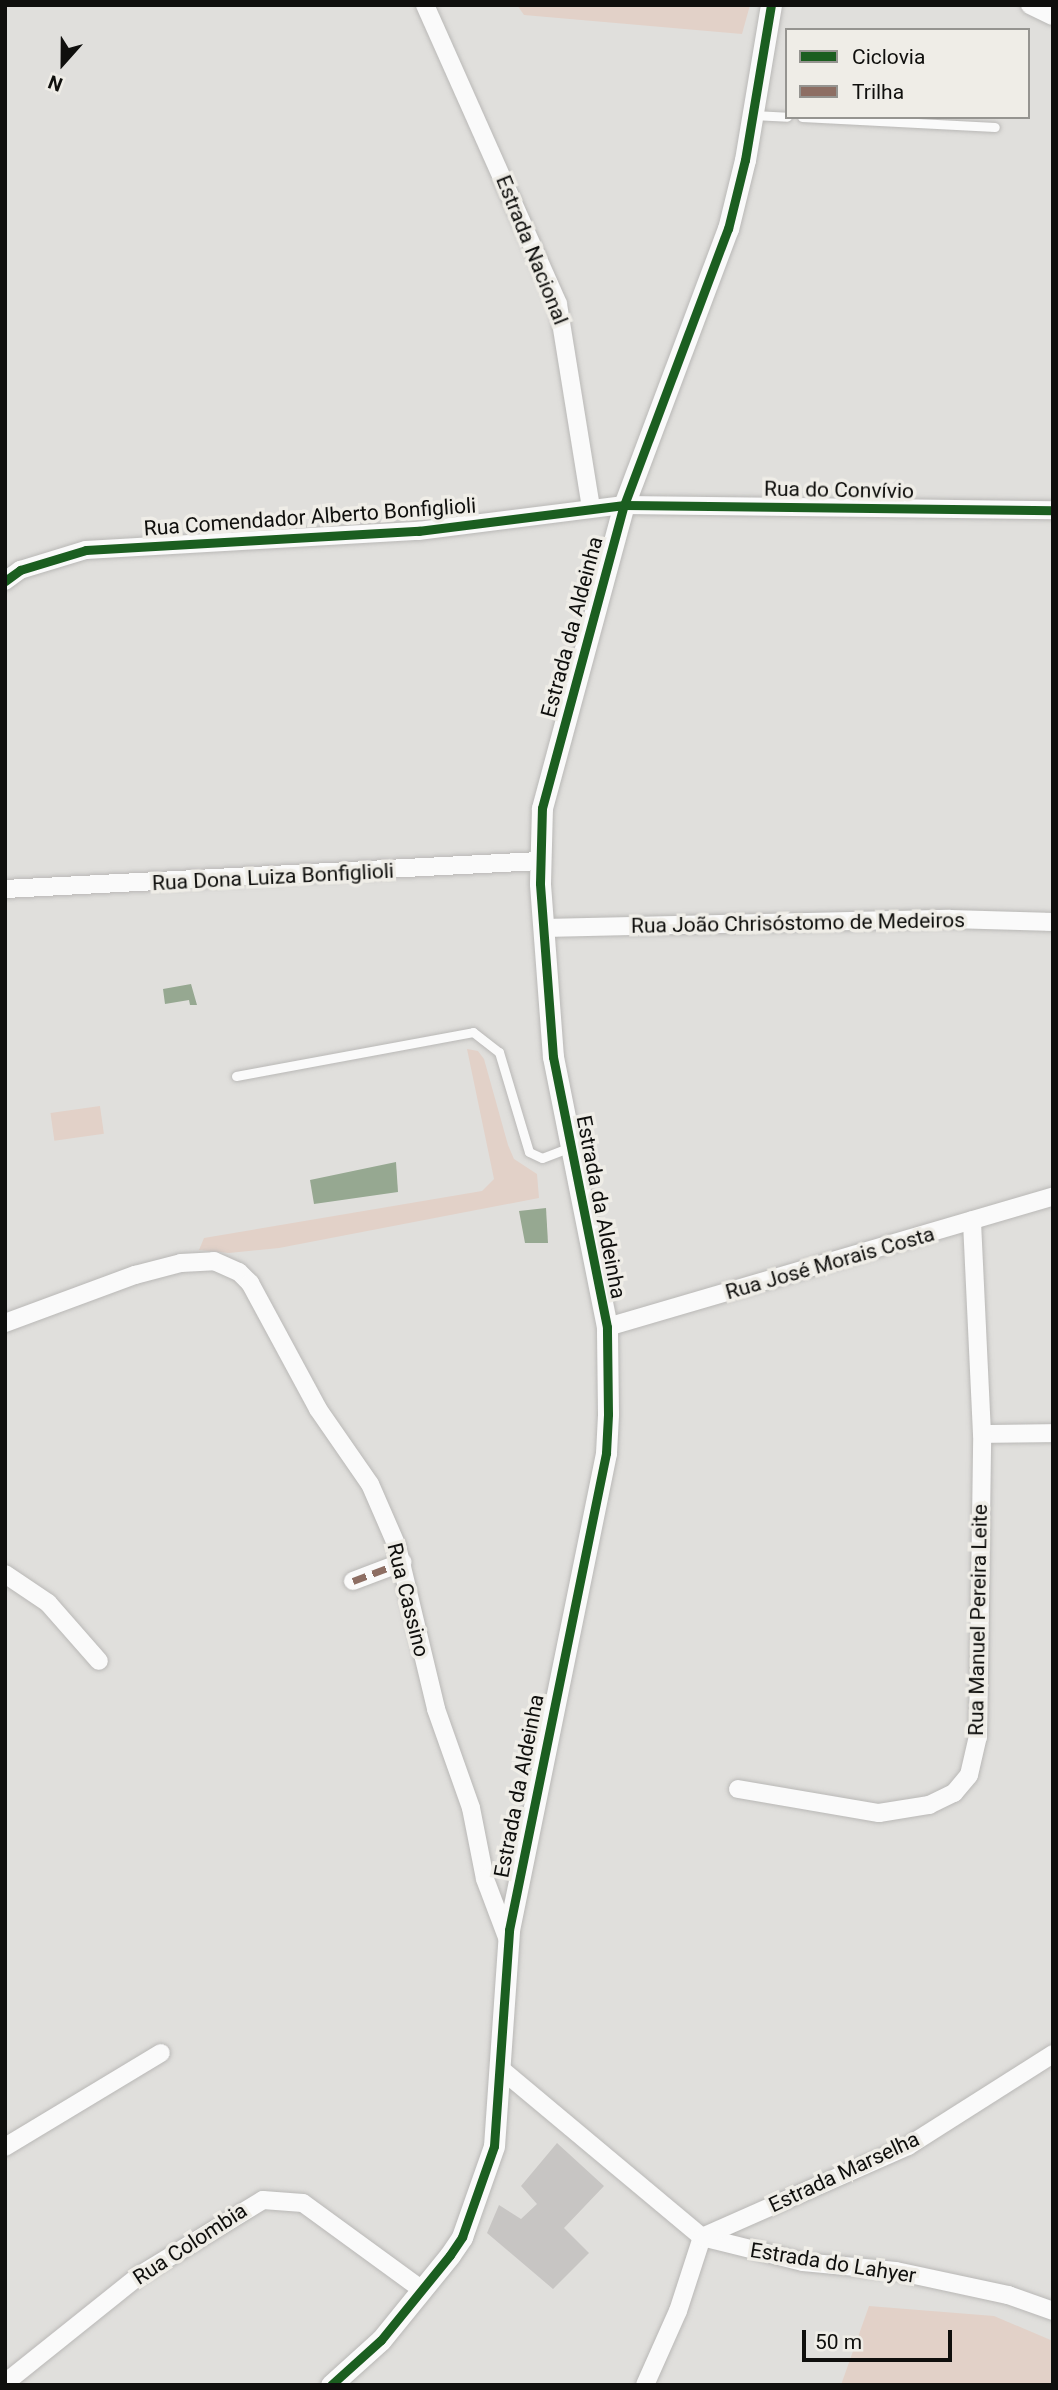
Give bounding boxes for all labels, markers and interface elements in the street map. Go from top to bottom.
north arrow [28,28,98,98]
legend [785,28,1030,119]
text: Ciclovia [852,45,925,69]
text: N [45,70,66,96]
text: Trilha [852,80,904,104]
street label: Estrada Nacional [491,172,573,328]
street label: Rua do Convívio [764,476,914,504]
street label: Rua Comendador Alberto Bonfiglioli [143,493,477,541]
street label: Estrada da Aldeinha [536,534,608,720]
street label: Rua Dona Luiza Bonfiglioli [151,858,395,896]
street label: Rua João Chrisóstomo de Medeiros [631,907,965,939]
street label: Estrada da Aldeinha [571,1113,631,1301]
street label: Rua José Morais Costa [723,1221,937,1305]
street label: Rua Manuel Pereira Leite [963,1504,993,1736]
street label: Rua Cassino [382,1540,434,1660]
street label: Estrada da Aldeinha [489,1692,549,1880]
street label: Estrada Marselha [765,2126,923,2218]
street label: Rua Colombia [128,2198,252,2290]
street label: Estrada do Lahyer [748,2237,918,2289]
scale bar [806,2316,956,2360]
text: 50 m [815,2330,862,2354]

